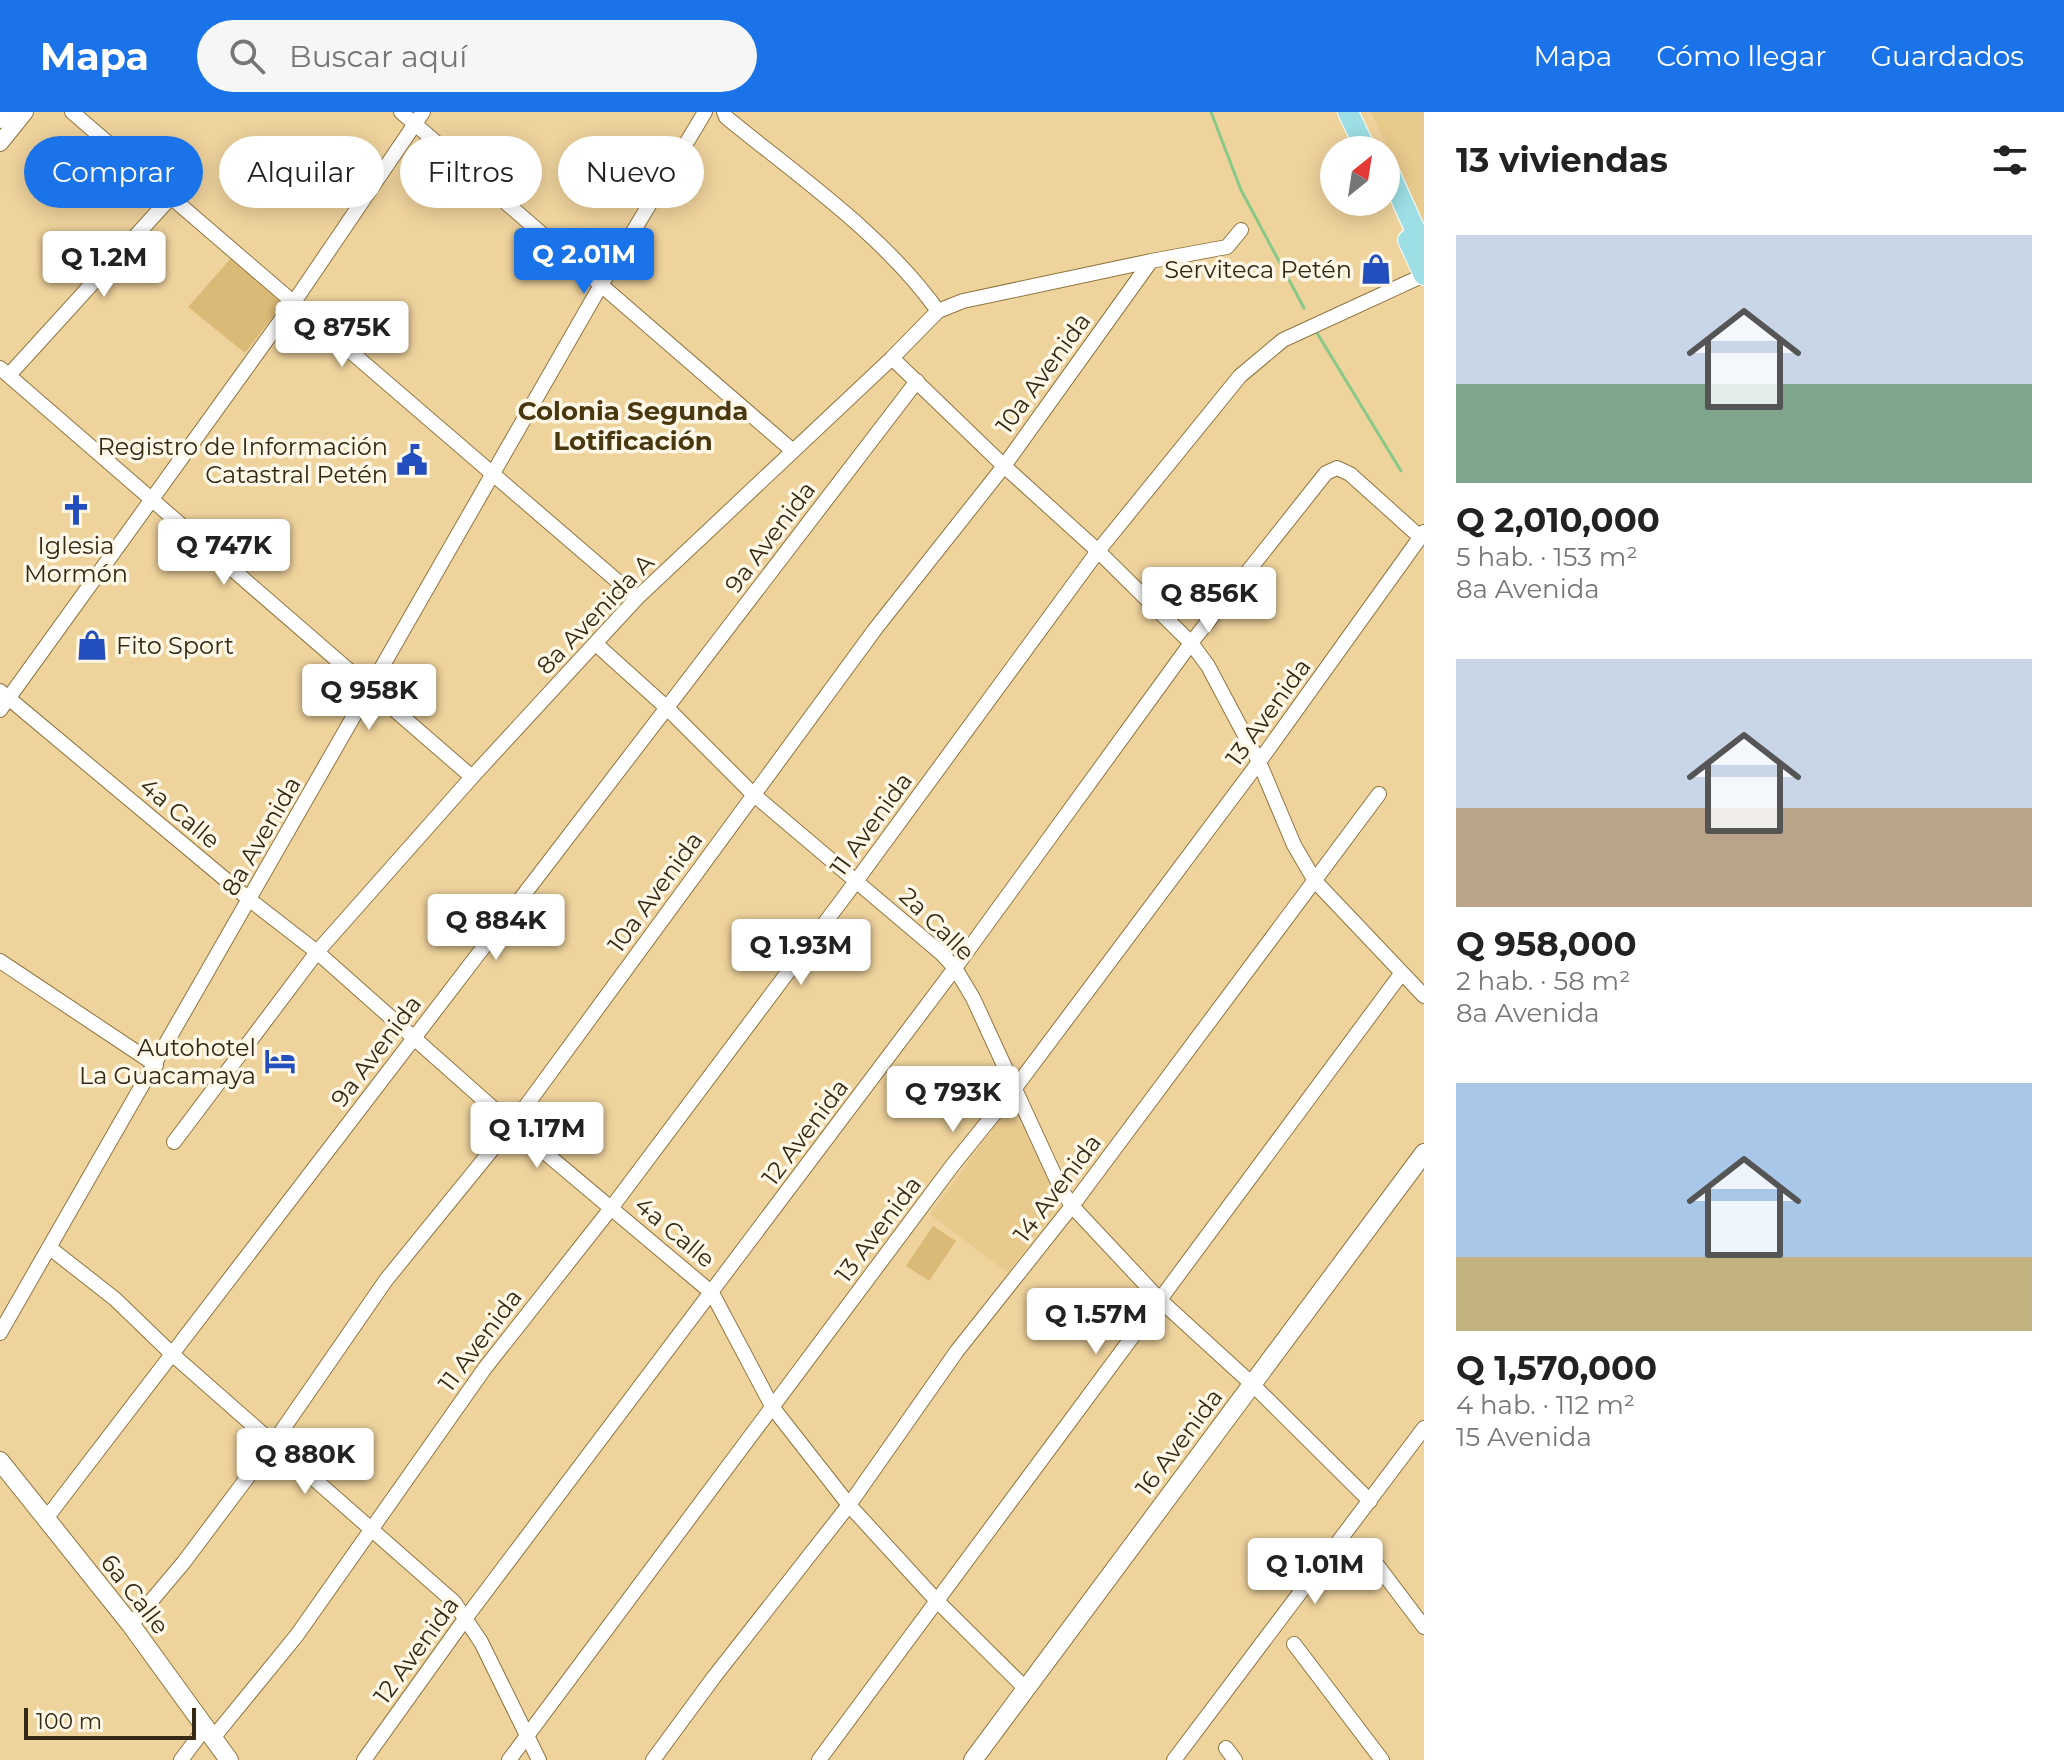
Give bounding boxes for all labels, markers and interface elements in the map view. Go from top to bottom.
search box [197,20,757,92]
text: Mapa [40,33,149,80]
icon: search [225,34,269,78]
text: Buscar aquí [289,38,467,75]
text: Mapa [1533,39,1612,73]
text: Cómo llegar [1656,39,1826,73]
text: Guardados [1870,39,2024,73]
chip: Comprar [24,136,203,208]
chip: Alquilar [219,136,384,208]
chip: Filtros [400,136,542,208]
chip: Nuevo [558,136,704,208]
north arrow [1320,136,1400,216]
map controls [1320,136,1400,216]
icon: filters [1988,138,2032,182]
text: 13 viviendas [1456,139,1668,181]
pin: Q 2.01M [510,228,658,296]
pin: Q 1.2M [39,231,169,299]
text: Q 2.01M [532,238,636,270]
text: Q 1.2M [61,241,147,273]
shop icon: Serviteca Petén [1359,252,1393,286]
place label: Serviteca Petén [1164,255,1352,284]
icon: home [1672,287,1816,431]
pin: Q 875K [277,301,407,369]
street label: 10a Avenida [990,307,1096,439]
text: Q 875K [294,311,390,343]
district label: Colonia Segunda Lotificación [518,395,748,457]
place label: Registro de Información Catastral Petén [98,432,388,489]
public building icon: Registro de Información Catastral Petén [395,443,429,477]
street label: 9a Avenida [719,476,821,598]
church icon: Iglesia Mormón [59,493,93,527]
text: Q 2,010,000 [1456,499,1660,541]
pin: Q 747K [159,519,289,587]
text: Q 747K [176,529,272,561]
place label: Iglesia Mormón [24,531,128,588]
text: 5 hab. · 153 m² [1456,541,1638,573]
street label: 8a Avenida A [530,547,660,680]
pin: Q 856K [1144,567,1274,635]
text: 8a Avenida [1456,573,1600,605]
text: Q 856K [1160,577,1258,609]
shop icon: Fito Sport [75,628,109,662]
place label: Fito Sport [116,631,234,660]
street label: 13 Avenida [1219,653,1317,771]
pin: Q 958K [304,664,434,732]
text: Q 958K [320,674,418,706]
icon: home [1672,711,1816,855]
street label: 11 Avenida [824,767,918,881]
street label: 4a Calle [134,771,226,855]
street label: 8a Avenida [215,771,307,901]
street label: 10a Avenida [602,826,708,958]
street label: 2a Calle [894,881,980,967]
pin: Q 884K [431,894,561,962]
text: Q 884K [446,904,546,936]
pin: Q 1.93M [727,919,875,987]
text: Q 958,000 [1456,923,1637,965]
text: Q 1.93M [750,929,852,961]
text: 2 hab. · 58 m² [1456,965,1630,997]
street label: 9a Avenida [325,990,427,1112]
text: 8a Avenida [1456,997,1600,1029]
place label: Autohotel La Guacamaya [79,1033,256,1090]
hotel icon: Autohotel La Guacamaya [263,1044,297,1078]
pin: Q 793K [888,1066,1018,1134]
street label: 12 Avenida [756,1073,854,1191]
text: Q 793K [905,1076,1001,1108]
pin: Q 1.17M [463,1102,611,1170]
text: Q 1.17M [488,1112,586,1144]
street label: 14 Avenida [1007,1128,1107,1248]
icon: home [1672,1135,1816,1279]
street label: 13 Avenida [829,1170,927,1288]
street label: 4a Calle [629,1190,721,1274]
street label: 11 Avenida [432,1283,528,1397]
pin: Q 1.57M [1022,1288,1170,1356]
text: Q 1.57M [1045,1298,1147,1330]
text: Q 1,570,000 [1456,1347,1657,1389]
street label: 16 Avenida [1129,1383,1229,1501]
text: 4 hab. · 112 m² [1456,1389,1635,1421]
text: 15 Avenida [1456,1421,1592,1453]
pin: Q 880K [240,1428,370,1496]
text: Q 880K [255,1438,355,1470]
pin: Q 1.01M [1241,1538,1389,1606]
street label: 6a Calle [95,1548,175,1640]
text: Q 1.01M [1266,1548,1364,1580]
street label: 12 Avenida [367,1591,465,1709]
scale bar [24,1704,196,1740]
text: 100 m [36,1708,102,1735]

